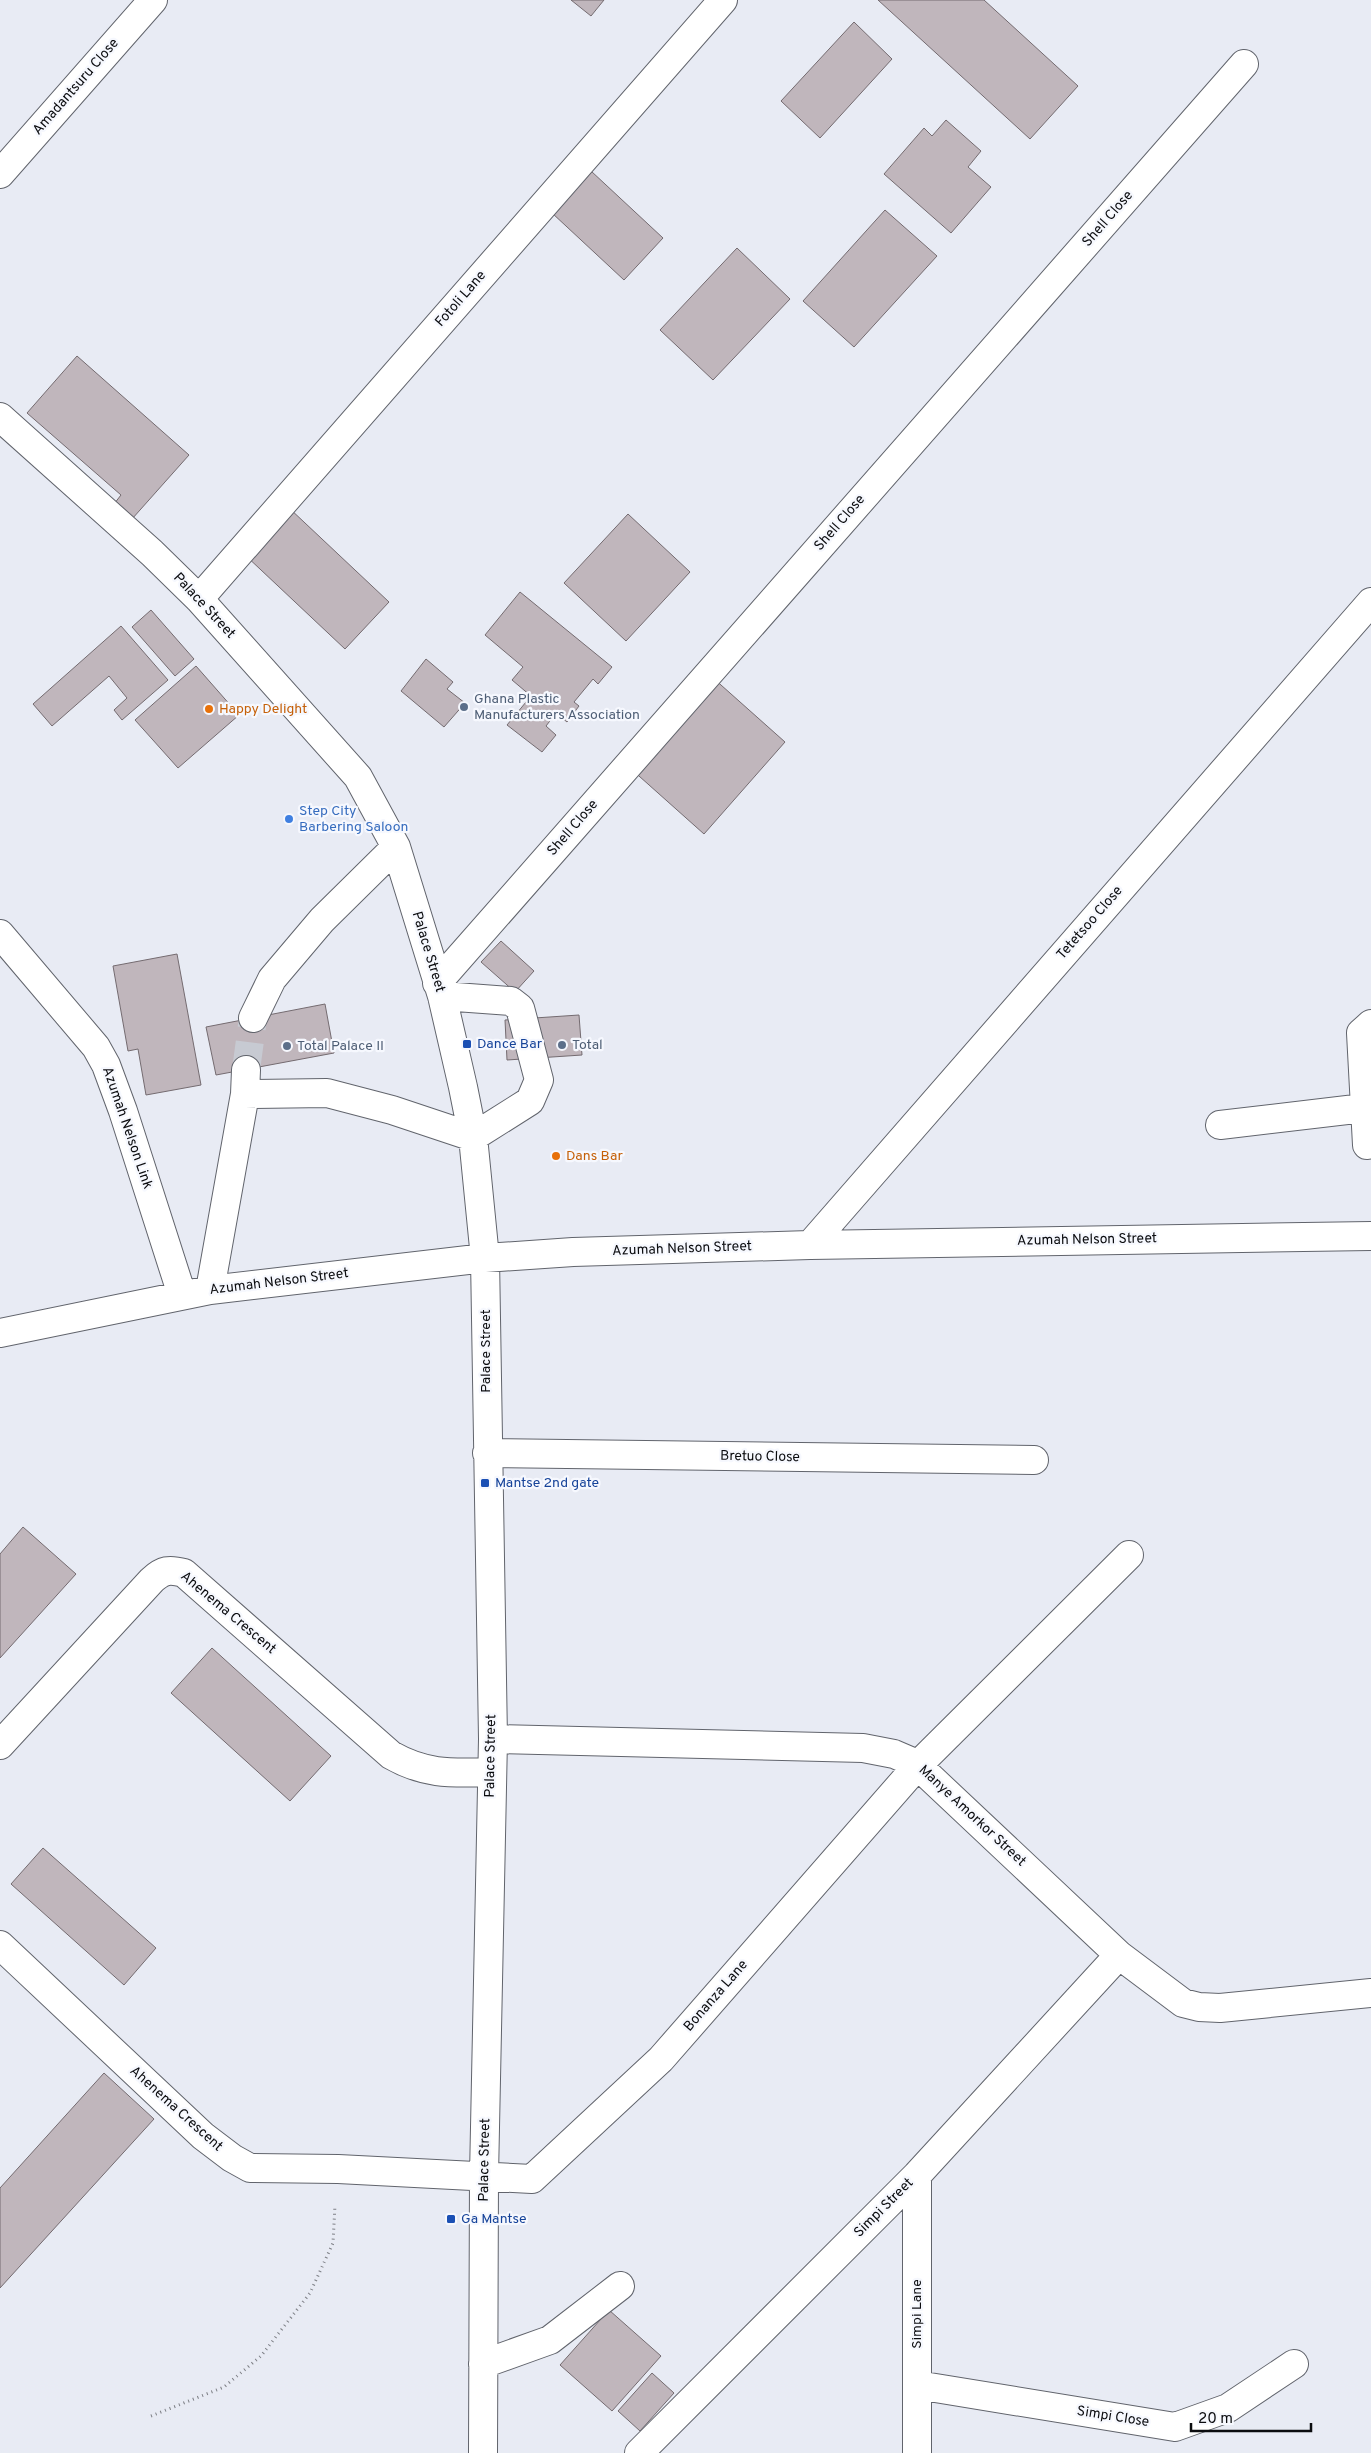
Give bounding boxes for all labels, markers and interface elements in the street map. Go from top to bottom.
street label: Amadantsuru Close [29,35,123,139]
street label: Shell Close [1079,187,1137,251]
street label: Fotoli Lane [432,267,490,331]
street label: Shell Close [811,491,869,555]
street label: Palace Street [169,570,239,642]
place label: Ghana Plastic Manufacturers Association [474,691,640,724]
place label: Happy Delight [219,701,307,718]
marker: Ghana Plastic Manufacturers Association [458,701,470,713]
marker: Happy Delight [203,703,215,715]
street label: Shell Close [544,796,602,860]
place label: Step City Barbering Saloon [299,803,408,836]
marker: Step City Barbering Saloon [283,813,295,825]
street label: Tetetsoo Close [1053,883,1127,963]
street label: Palace Street [408,910,448,994]
place label: Dance Bar [477,1036,543,1053]
place label: Total [572,1037,603,1054]
place label: Total Palace II [297,1038,384,1055]
marker: Dance Bar [461,1038,473,1050]
marker: Total [556,1039,568,1051]
marker: Total Palace II [281,1040,293,1052]
street label: Azumah Nelson Link [98,1065,156,1191]
place label: Dans Bar [566,1148,623,1165]
marker: Dans Bar [550,1150,562,1162]
street label: Azumah Nelson Street [1017,1230,1157,1250]
street label: Azumah Nelson Street [612,1238,752,1260]
street label: Azumah Nelson Street [208,1265,350,1299]
street label: Palace Street [478,1309,495,1393]
street label: Bretuo Close [720,1448,800,1466]
place label: Mantse 2nd gate [495,1475,599,1492]
marker: Mantse 2nd gate [479,1477,491,1489]
street label: Ahenema Crescent [177,1568,279,1658]
street label: Palace Street [482,1714,500,1798]
street label: Manye Amorkor Street [915,1762,1029,1870]
street label: Bonanza Lane [680,1957,752,2035]
street label: Ahenema Crescent [126,2063,226,2155]
street label: Palace Street [476,2118,494,2202]
street label: Simpi Street [851,2175,917,2241]
place label: Ga Mantse [461,2211,526,2228]
marker: Ga Mantse [445,2213,457,2225]
street label: Simpi Lane [909,2279,926,2349]
scale bar [1191,2400,1311,2432]
street label: Simpi Close [1076,2403,1150,2431]
text: 20 m [1198,2410,1233,2429]

